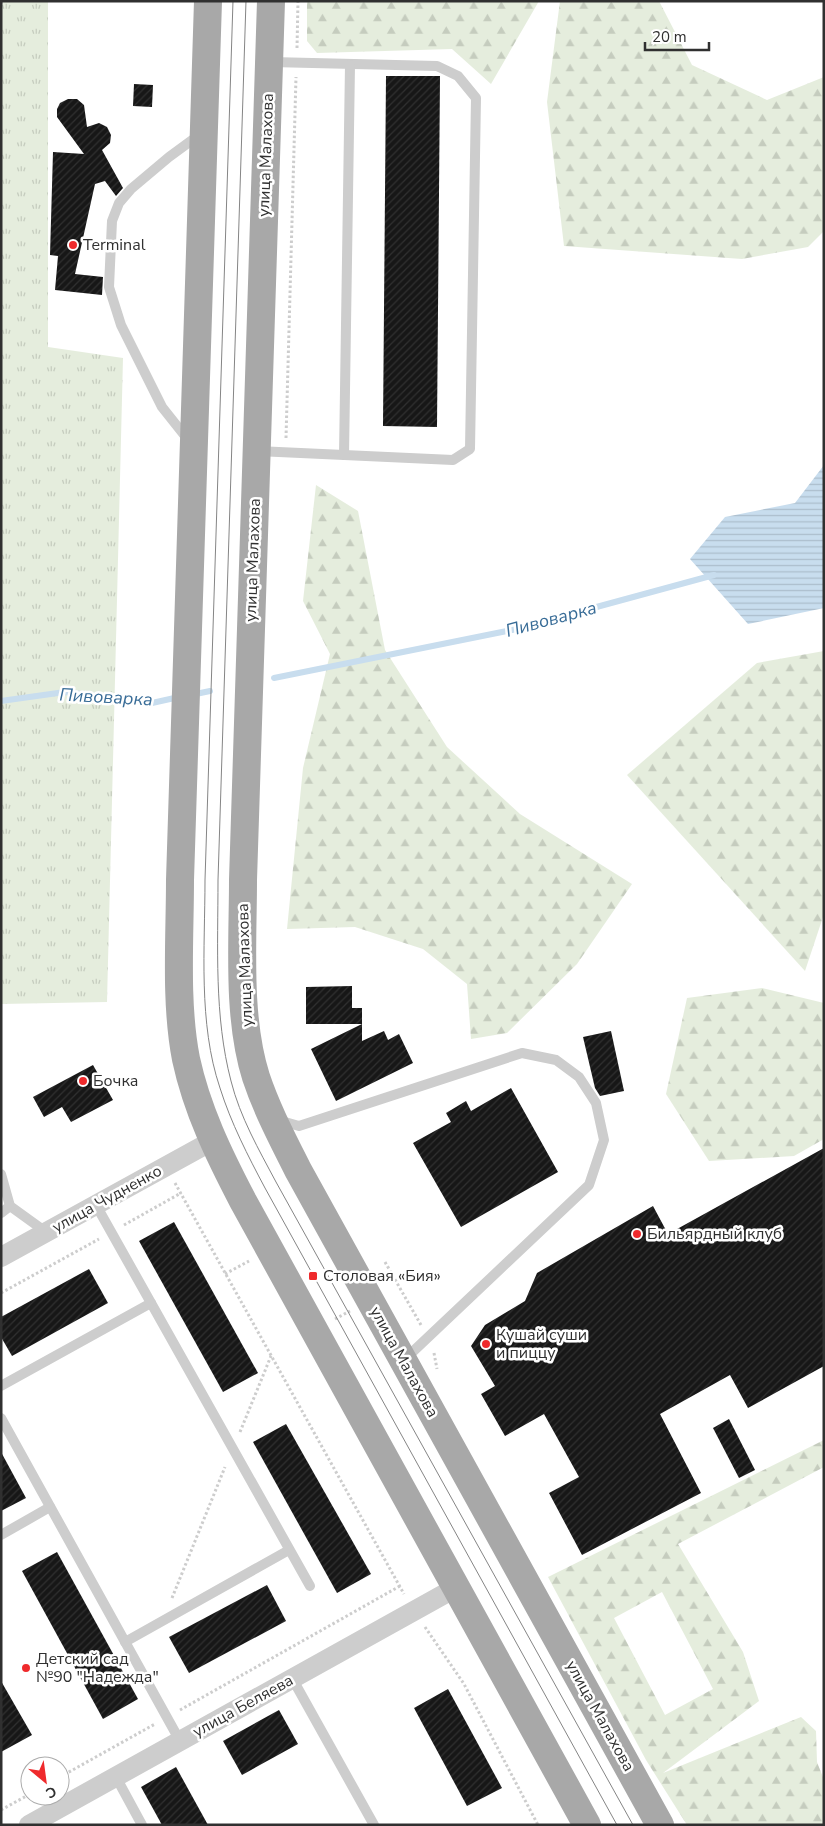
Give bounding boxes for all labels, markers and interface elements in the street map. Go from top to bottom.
scale bar [645,20,709,52]
text: 20 m [652,27,687,47]
street label: улица Малахова [253,93,279,217]
place label: Terminal [83,234,146,256]
marker: Terminal [67,239,79,251]
street label: улица Малахова [240,498,266,622]
water label: Пивоварка [503,595,599,643]
water label: Пивоварка [59,683,153,711]
street label: улица Малахова [232,903,258,1027]
place label: Бочка [93,1070,139,1092]
marker: Бочка [77,1075,89,1087]
street label: улица Чудненко [48,1160,166,1238]
place label: Бильярдный клуб [647,1223,782,1245]
marker: Бильярдный клуб [631,1228,643,1240]
place label: Столовая «Бия» [323,1265,441,1287]
marker: Столовая «Бия» [307,1270,319,1282]
street label: улица Малахова [364,1303,444,1421]
place label: Кушай суши и пиццу [496,1324,587,1364]
marker: Кушай суши и пиццу [480,1338,492,1350]
place label: Детский сад №90 "Надежда" [36,1648,159,1688]
street label: улица Малахова [560,1657,640,1775]
marker: Детский сад №90 "Надежда" [20,1662,32,1674]
street label: улица Беляева [189,1669,297,1743]
north arrow [20,1756,70,1806]
text: С [42,1781,60,1803]

